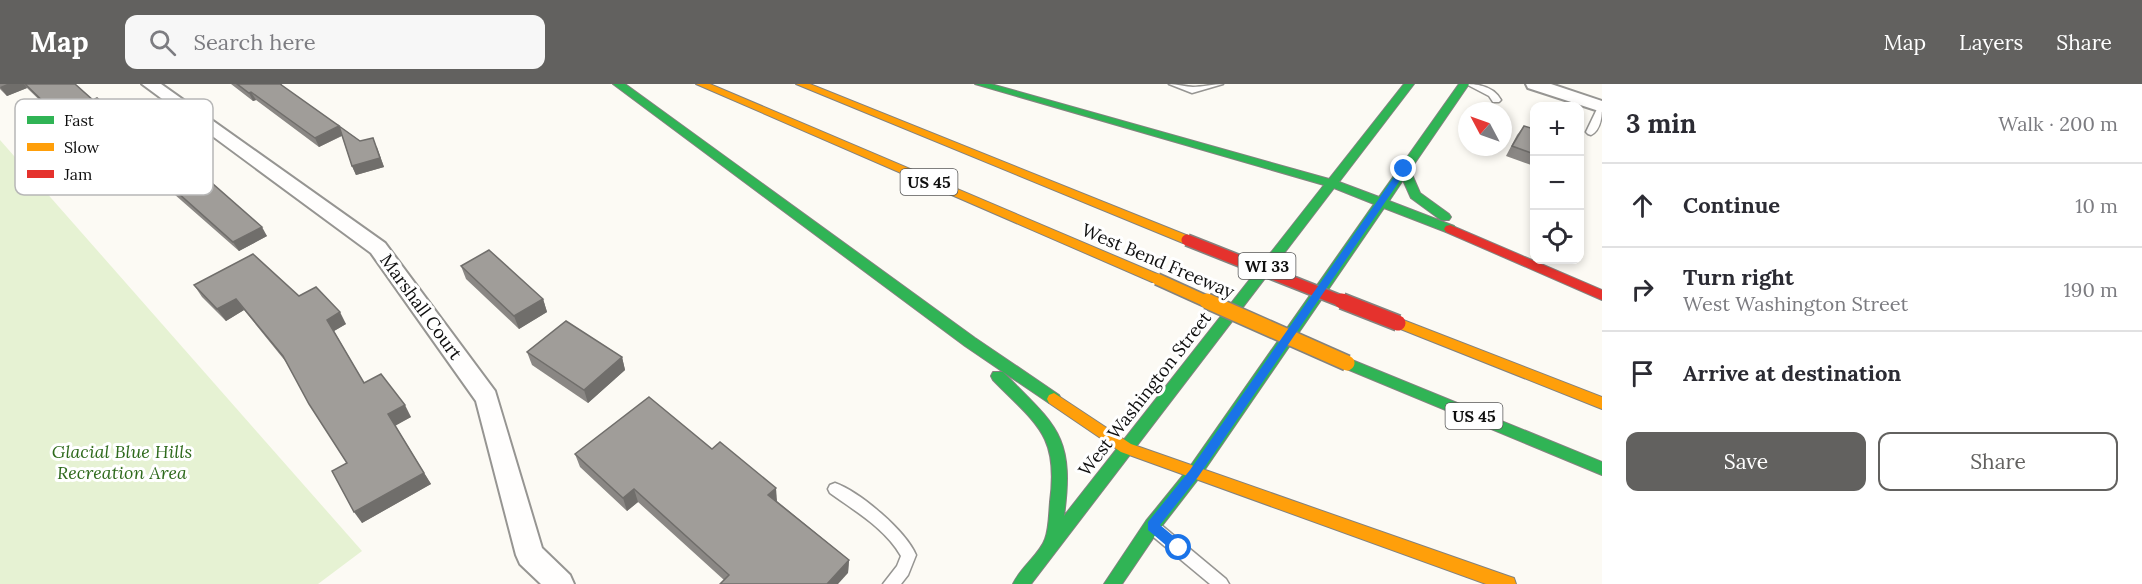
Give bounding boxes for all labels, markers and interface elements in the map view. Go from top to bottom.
search box [125,15,545,69]
text: Map [30,24,89,60]
icon: search [146,26,179,59]
text: Search here [194,28,316,56]
text: Map [1883,29,1926,56]
text: Layers [1959,29,2023,56]
text: Share [2056,29,2112,56]
legend [15,99,213,195]
north arrow [1458,102,1512,156]
map controls [1530,102,1584,264]
button: + [1530,102,1584,156]
text: 3 min [1626,107,1696,140]
text: Fast [64,110,95,130]
text: Walk · 200 m [1998,111,2118,136]
text: Slow [64,137,100,157]
route end [1390,155,1416,181]
button: − [1530,156,1584,210]
text: Jam [63,164,92,184]
road number: US 45 [900,169,958,195]
icon: ahead [1626,189,1659,222]
text: Continue [1683,191,1780,219]
text: 10 m [2075,193,2118,218]
button: locate [1530,210,1584,264]
street label: West Bend Freeway [1078,218,1239,303]
street label: Marshall Court [375,249,468,364]
road number: WI 33 [1238,253,1296,279]
text: Turn right [1683,263,1794,291]
icon: right [1626,273,1659,306]
text: 190 m [2064,277,2118,302]
text: West Washington Street [1683,291,1908,316]
street label: West Washington Street [1073,307,1216,481]
icon: arrive [1626,357,1659,390]
text: Arrive at destination [1683,359,1901,387]
road number: US 45 [1446,403,1502,429]
button: Save [1626,432,1866,491]
button: Share [1878,432,2118,491]
park label: Glacial Blue Hills Recreation Area [52,440,192,484]
route start [1165,534,1191,560]

